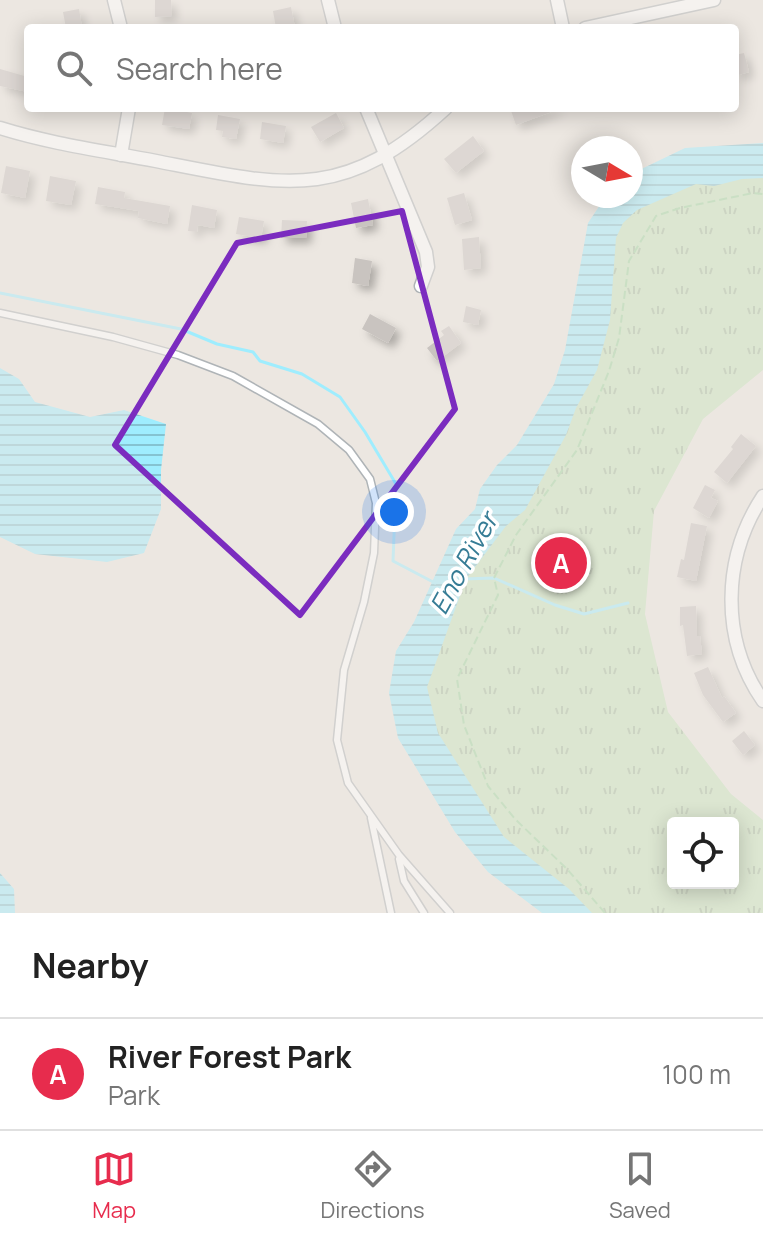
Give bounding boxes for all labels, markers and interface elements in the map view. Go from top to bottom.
search box [24,24,739,112]
icon: search [52,46,96,90]
text: Search here [116,48,283,89]
north arrow [571,136,643,208]
your location [374,492,414,532]
water label: Eno River [420,503,507,620]
pin: A [535,533,587,593]
map controls [667,817,739,889]
button: locate [667,817,739,889]
text: Nearby [32,942,148,988]
text: River Forest Park [108,1036,351,1077]
text: A [49,1056,67,1092]
text: 100 m [662,1056,731,1092]
text: Park [108,1077,160,1113]
tab: Map [92,1147,136,1225]
tab: Directions [320,1147,425,1225]
tab: Saved [609,1147,671,1225]

